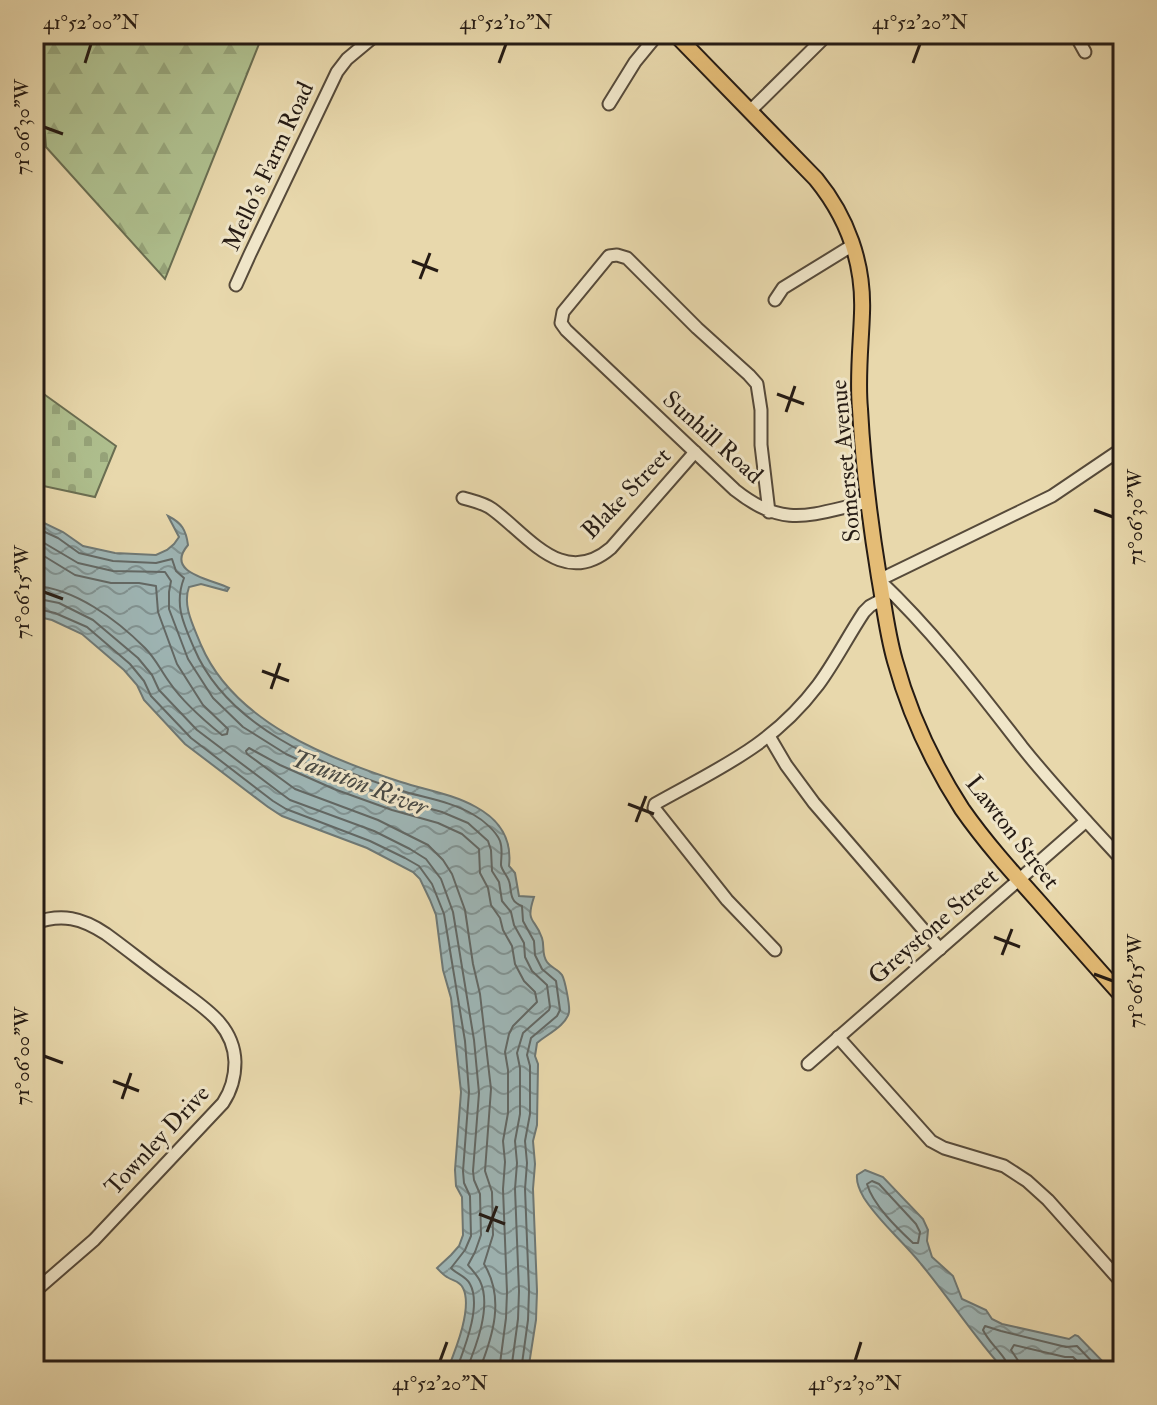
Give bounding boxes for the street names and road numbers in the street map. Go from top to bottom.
street label: Mello's Farm Road [216,77,321,256]
street label: Somerset Avenue [823,378,868,543]
street label: Sunhill Road [656,384,769,491]
street label: Blake Street [575,441,678,546]
street label: Lawton Street [958,769,1067,896]
street label: Greystone Street [862,861,1005,991]
street label: Townley Drive [98,1079,216,1202]

